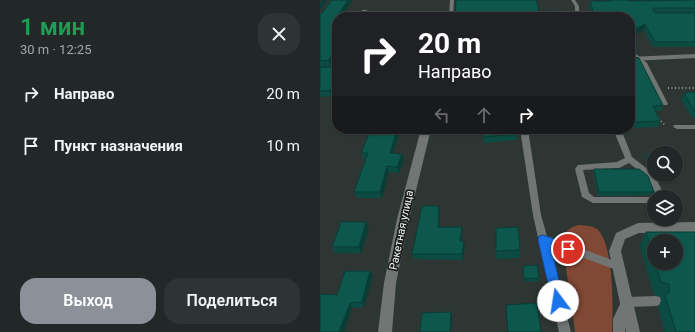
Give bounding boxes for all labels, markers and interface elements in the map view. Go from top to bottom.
text: 1 мин [20,13,85,41]
button: close [258,13,300,55]
text: 20 m [418,27,481,60]
icon: right [352,28,404,80]
text: 30 m · 12:25 [20,42,91,57]
text: Направо [418,61,491,82]
icon: right [20,83,42,105]
text: Направо [54,85,115,103]
text: 20 m [266,85,300,103]
icon: left [431,104,453,126]
icon: ahead [473,104,495,126]
icon: right [515,104,537,126]
icon: arrive [20,135,42,157]
text: Пункт назначения [54,137,183,155]
text: 10 m [266,137,300,155]
map controls [647,146,683,270]
button: search [647,146,683,182]
street label: Ракетная улица [387,189,416,271]
button: layers [647,190,683,226]
pin [551,232,585,266]
button: + [647,234,683,270]
icon: arrive [557,238,579,260]
button: Выход [20,278,156,324]
button: Поделиться [164,278,300,324]
position arrow [537,280,579,322]

